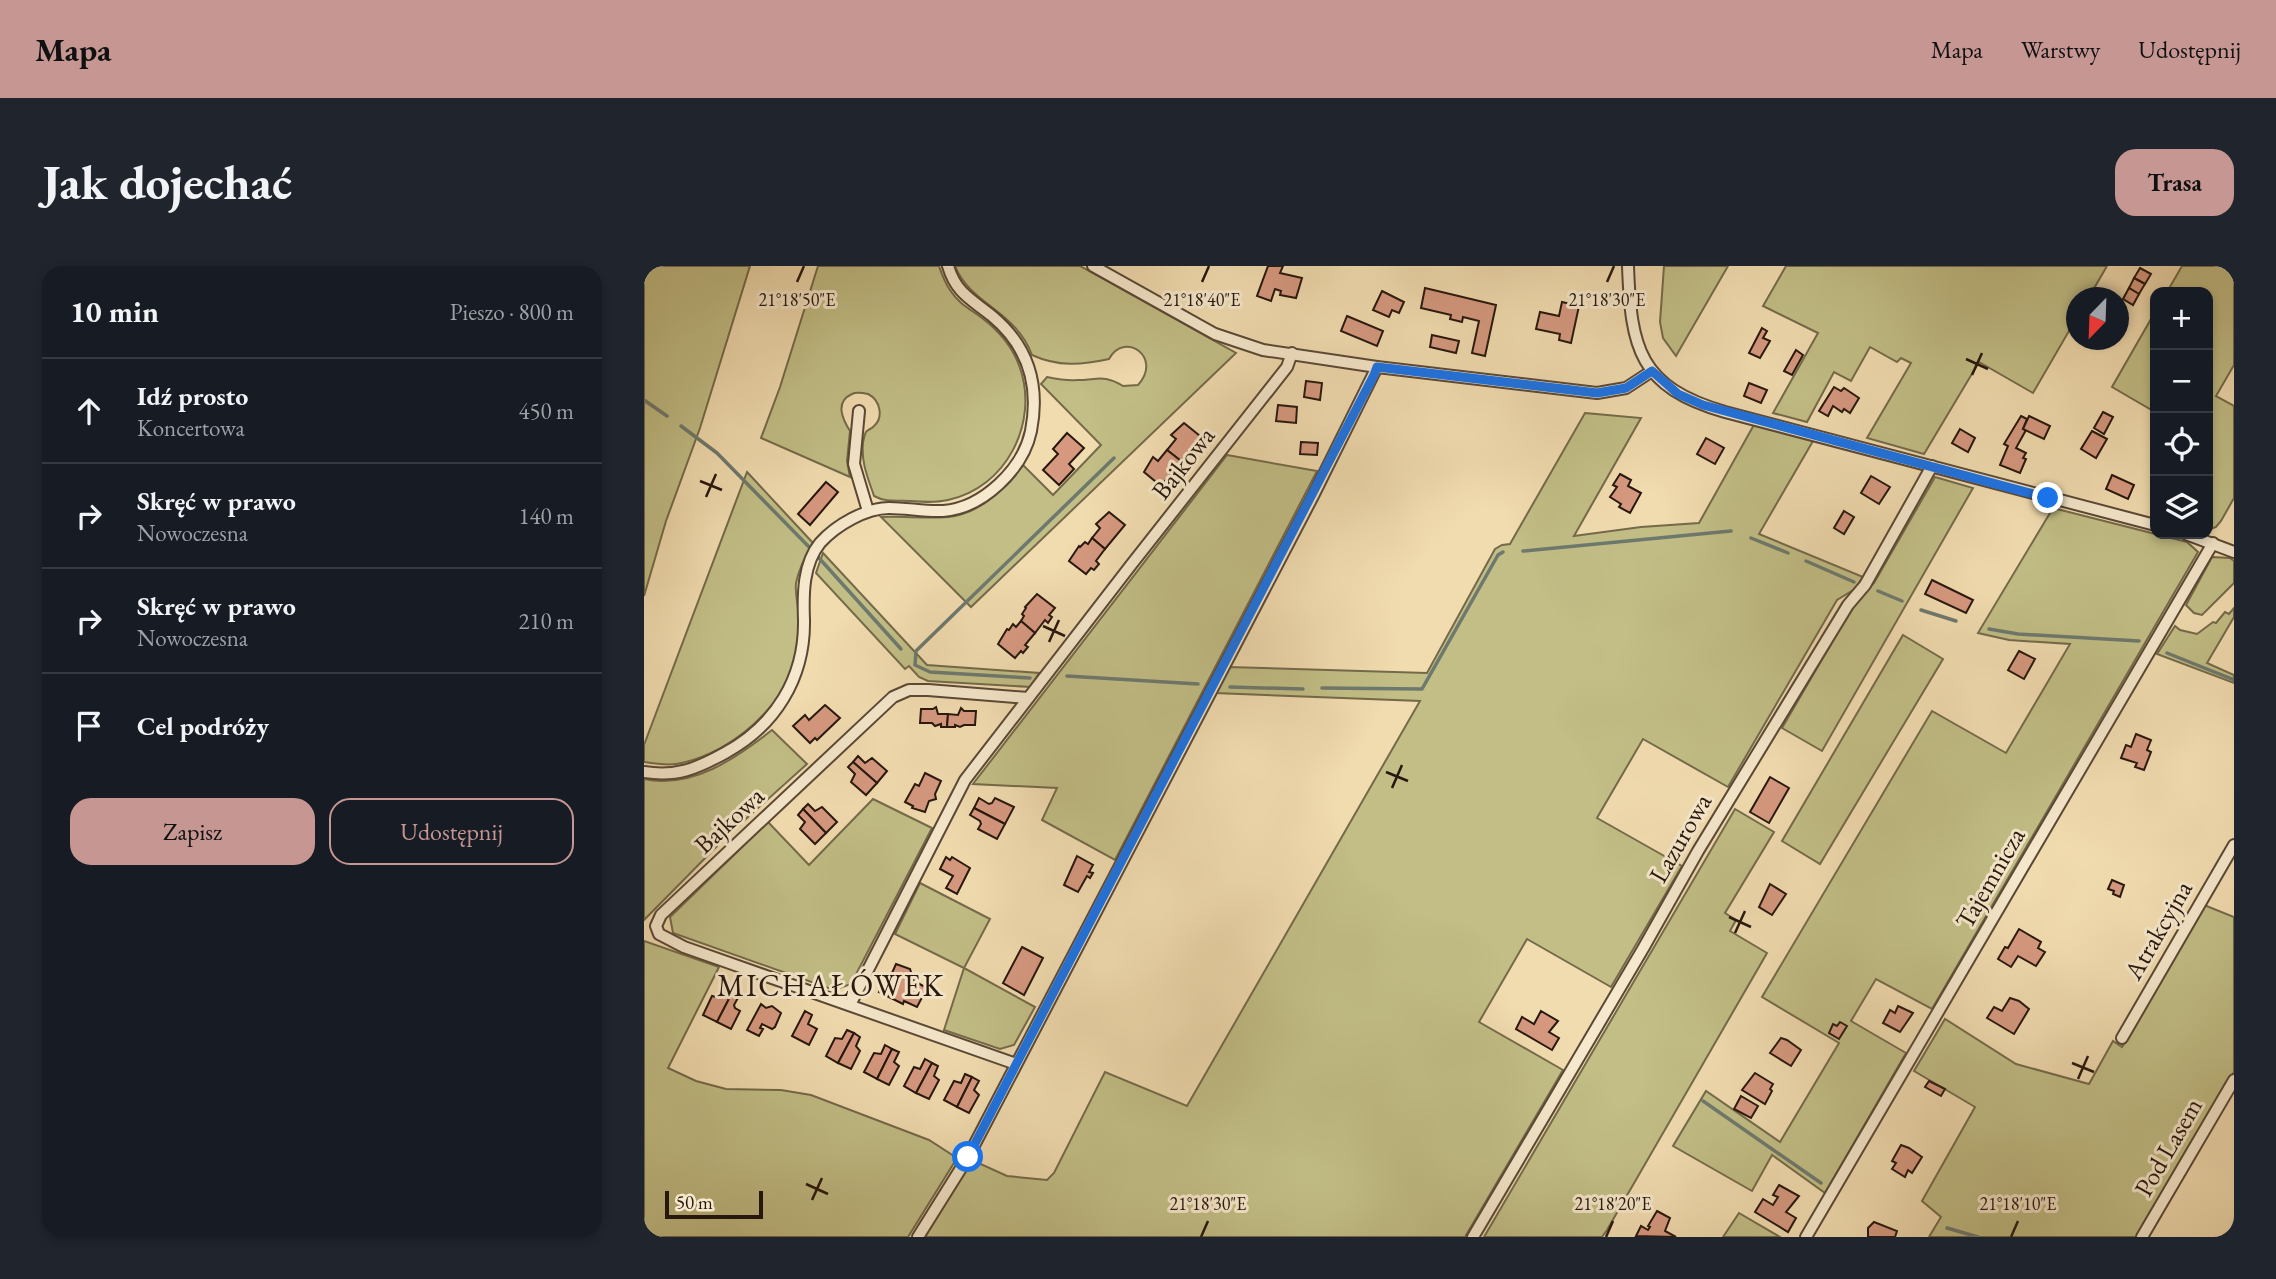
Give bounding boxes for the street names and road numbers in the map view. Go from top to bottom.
street label: Bajkowa [1144,419,1223,506]
street label: Bajkowa [687,779,772,861]
street label: Lazurowa [1641,787,1719,889]
street label: Tajemnicza [1947,821,2033,935]
street label: Atrakcyjna [2116,874,2200,986]
street label: Pod Lasem [2126,1091,2210,1203]

